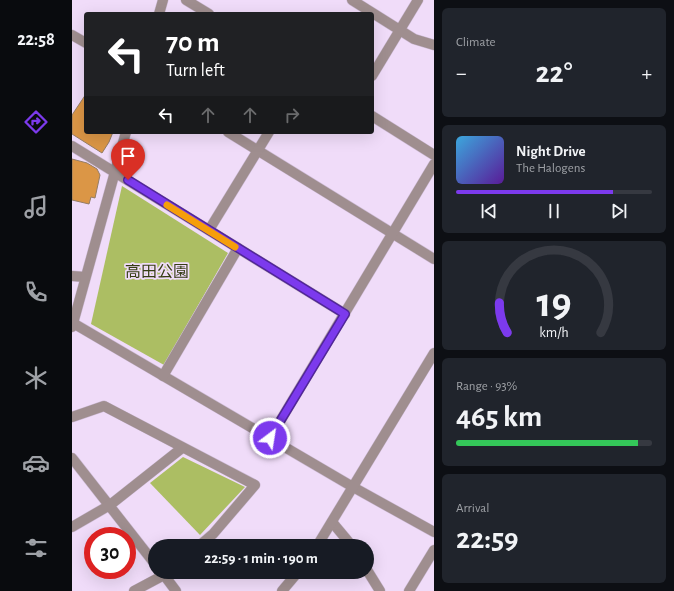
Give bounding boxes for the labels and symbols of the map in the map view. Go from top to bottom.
pin [111,139,145,180]
park label: 高田公園 [125,263,189,280]
position arrow [249,417,291,459]
speed limit sign: 30 [84,527,136,579]

